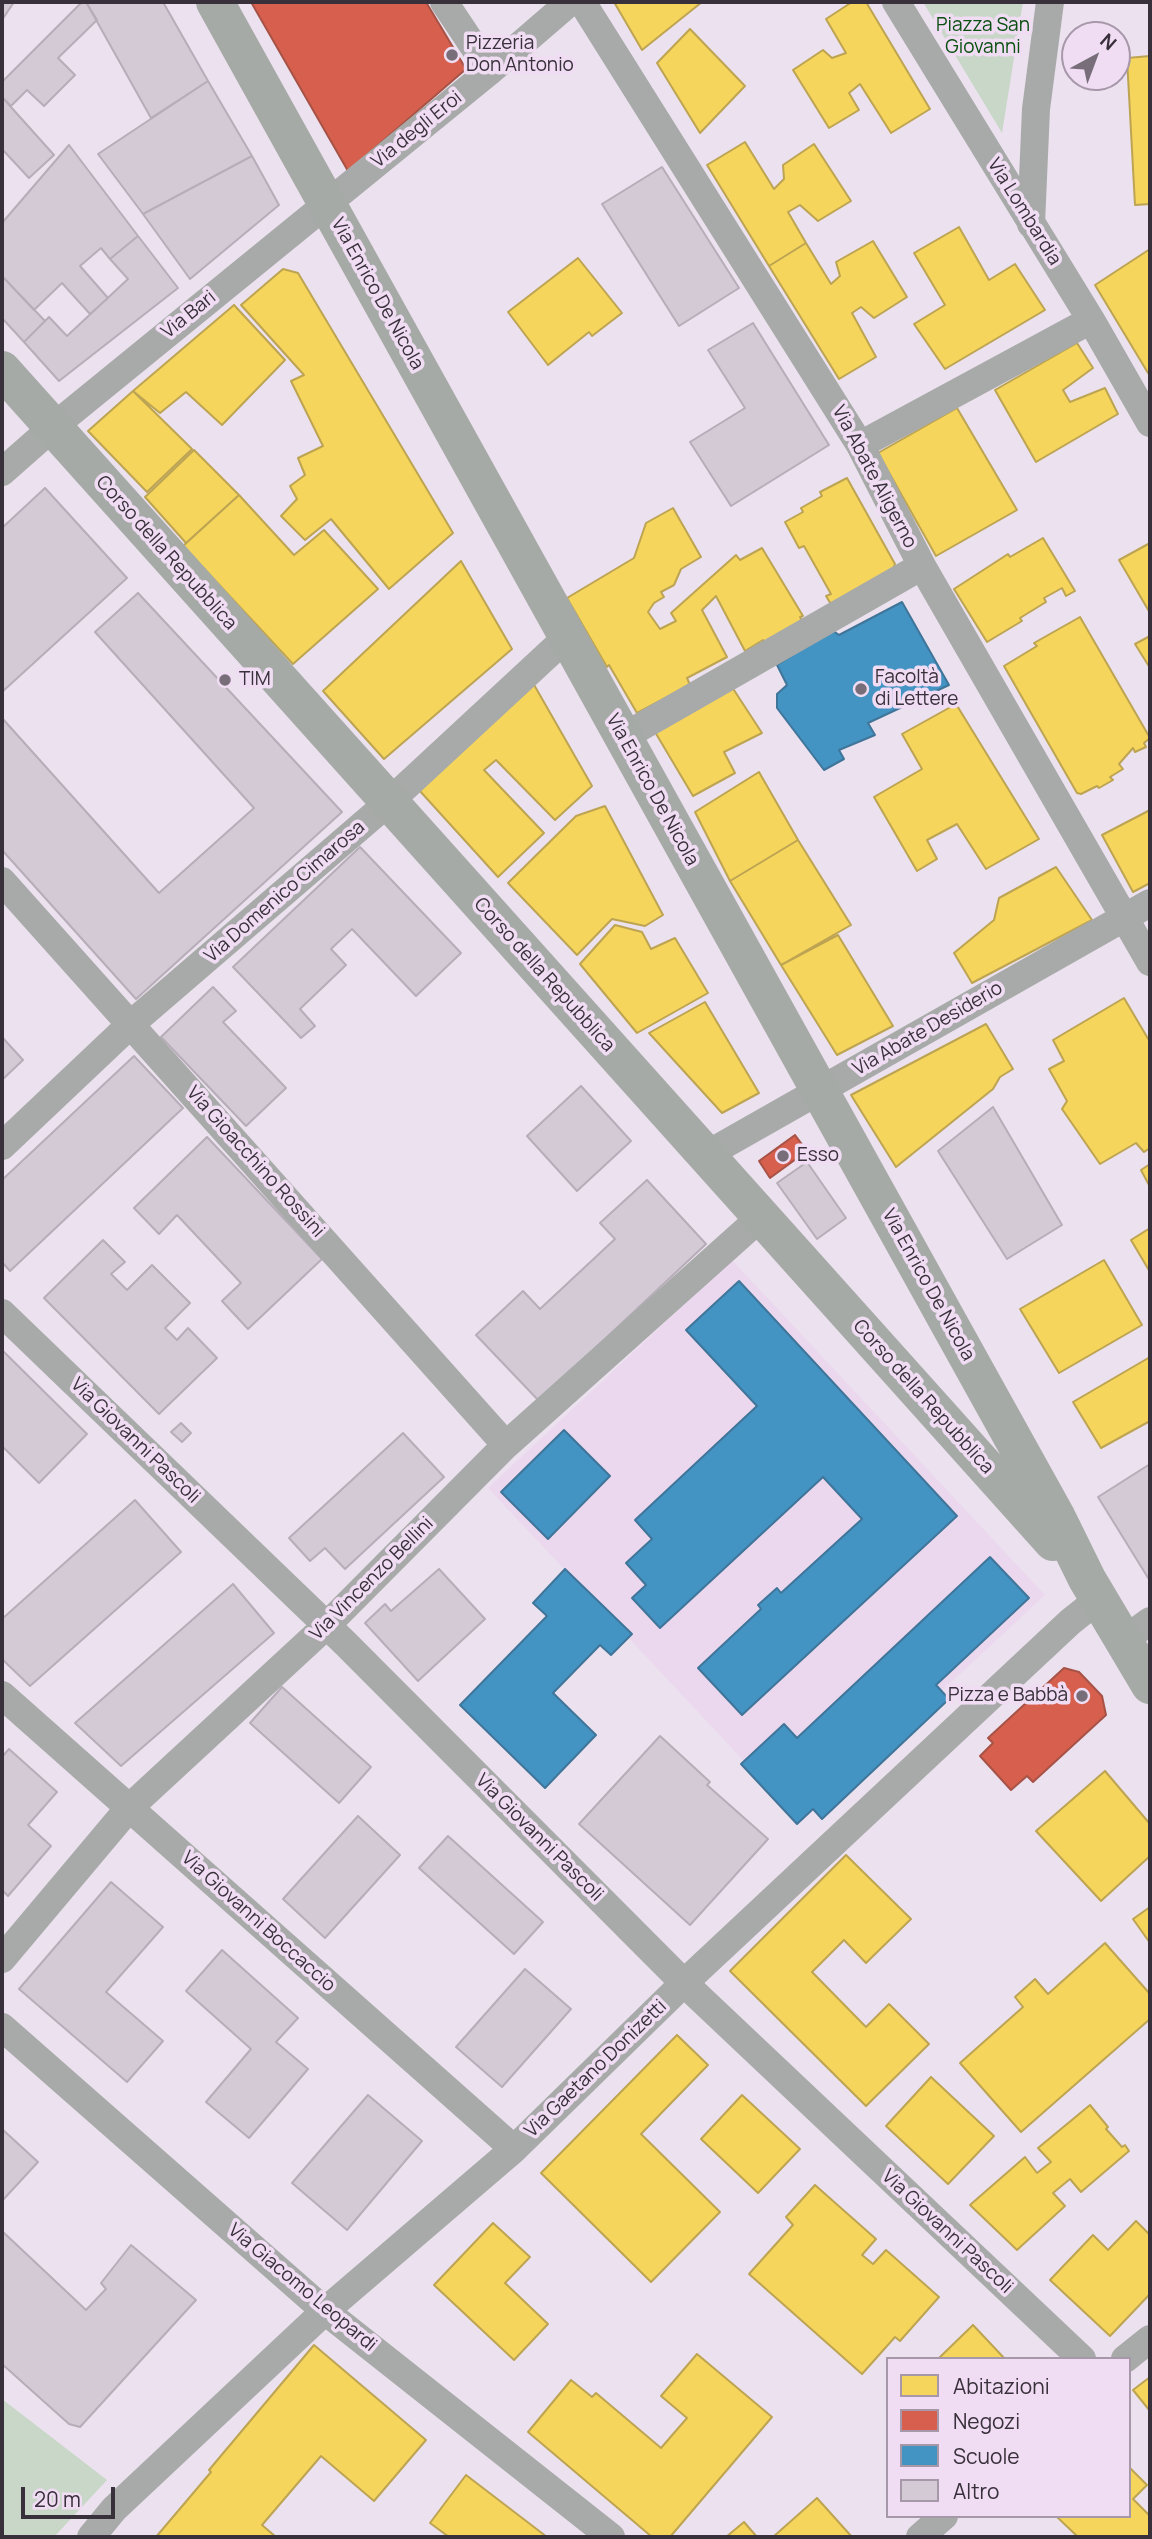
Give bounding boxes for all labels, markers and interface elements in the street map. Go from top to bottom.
park label: Piazza San Giovanni [936,15,1030,59]
north arrow [1061,21,1131,91]
text: N [1095,27,1122,56]
place label: Pizzeria Don Antonio [466,33,574,77]
marker: Pizzeria Don Antonio [444,47,460,63]
street label: Via degli Eroi [367,87,467,173]
street label: Via Lombardia [982,154,1066,270]
street label: Via Enrico De Nicola [326,214,428,374]
street label: Via Bari [157,286,221,344]
street label: Via Abate Aligerno [827,402,921,552]
street label: Corso della Repubblica [91,471,241,635]
place label: Facoltà di Lettere [875,667,958,711]
place label: TIM [239,669,271,691]
marker: TIM [217,672,233,688]
marker: Facoltà di Lettere [853,681,869,697]
street label: Via Enrico De Nicola [601,710,703,870]
street label: Via Domenico Cimarosa [200,816,370,968]
street label: Corso della Repubblica [469,893,619,1057]
street label: Via Abate Desiderio [849,977,1007,1081]
street label: Via Gioacchino Rossini [181,1082,329,1242]
place label: Esso [797,1145,839,1167]
marker: Esso [775,1148,791,1164]
street label: Via Enrico De Nicola [877,1205,979,1365]
street label: Corso della Repubblica [848,1315,998,1479]
street label: Via Giovanni Pascoli [66,1373,204,1509]
street label: Via Vincenzo Bellini [306,1513,438,1645]
place label: Pizza e Babbà [948,1685,1068,1707]
marker: Pizza e Babbà [1074,1688,1090,1704]
street label: Via Giovanni Pascoli [471,1770,607,1906]
street label: Via Giovanni Boccaccio [176,1847,340,1997]
street label: Via Gaetano Donizetti [520,1995,672,2143]
street label: Via Giovanni Pascoli [877,2165,1017,2299]
street label: Via Giacomo Leopardi [223,2219,381,2357]
legend [886,2357,1131,2518]
text: Abitazioni [953,2372,1050,2400]
text: Negozi [953,2407,1020,2435]
text: Scuole [953,2442,1020,2470]
scale bar [24,2472,119,2516]
text: Altro [953,2477,999,2505]
text: 20 m [34,2485,81,2513]

